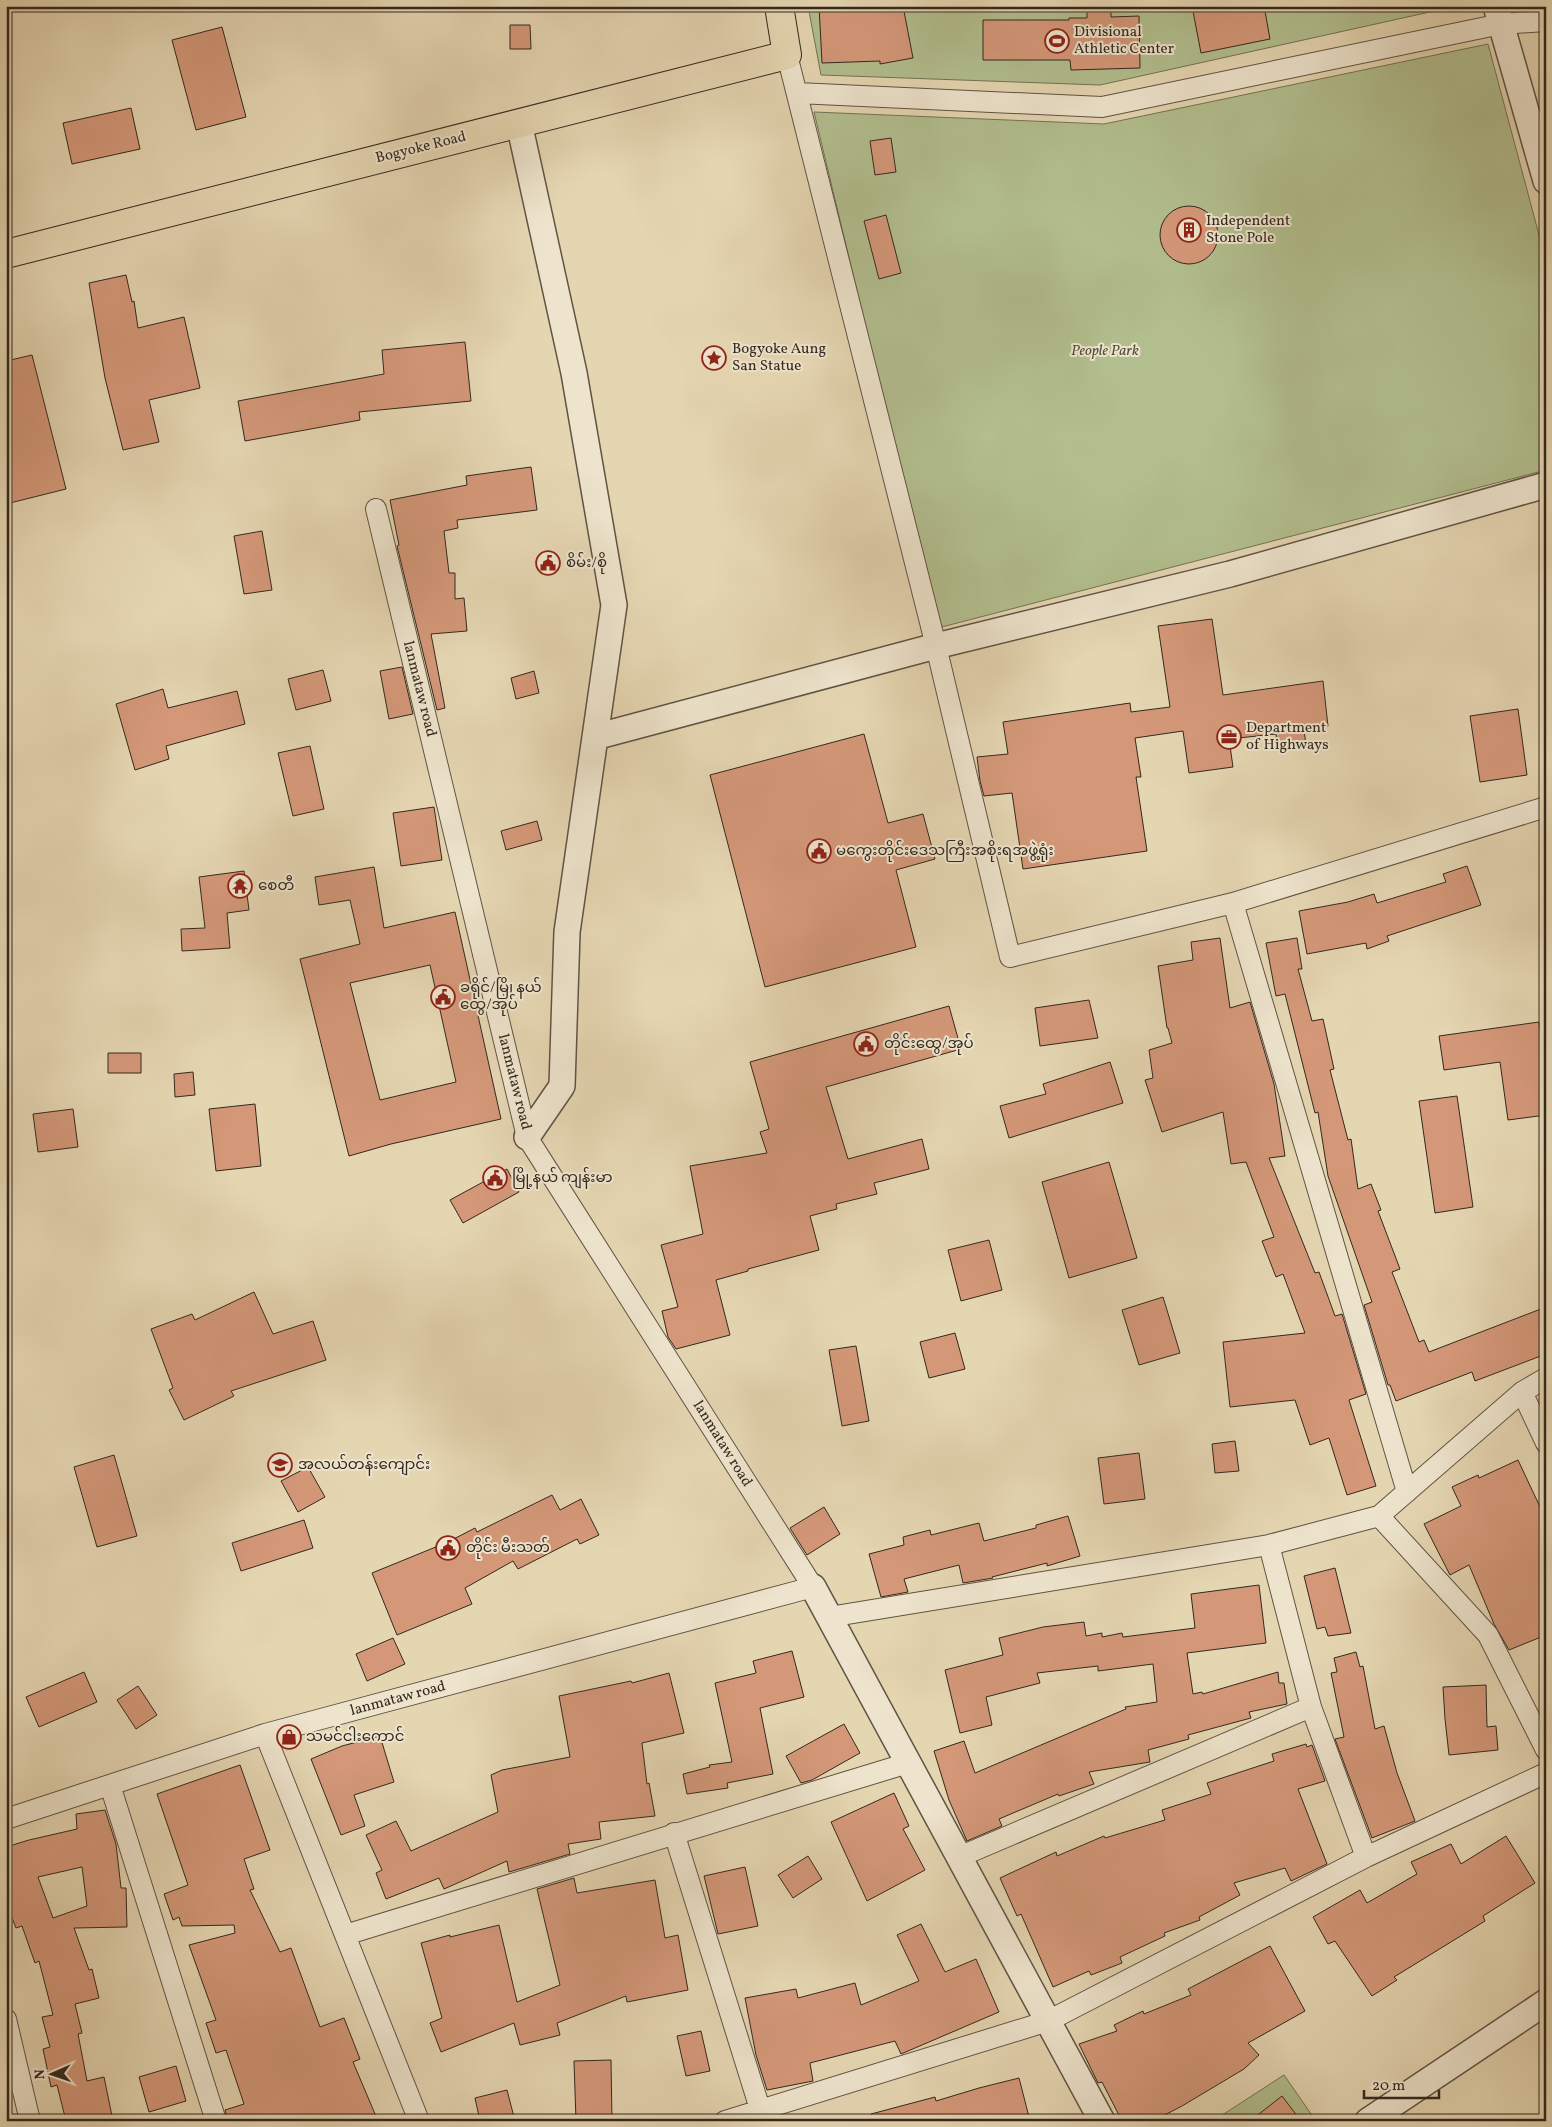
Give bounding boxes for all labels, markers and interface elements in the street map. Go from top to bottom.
place label: Divisional Athletic Center [1074,22,1174,60]
sports icon: Divisional Athletic Center [1044,28,1070,54]
street label: Bogyoke Road [373,127,469,169]
place label: Independent Stone Pole [1206,211,1290,249]
building icon: Independent Stone Pole [1176,217,1202,243]
place label: Bogyoke Aung San Statue [732,339,827,377]
park label: People Park [1071,341,1139,362]
place icon: Bogyoke Aung San Statue [701,345,727,371]
public building icon: စိမ်း/စို [535,550,561,576]
place label: စိမ်း/စို [566,552,607,574]
street label: lanmataw road [397,639,441,739]
place label: Department of Highways [1246,718,1329,756]
office icon: Department of Highways [1216,724,1242,750]
public building icon: မကွေးတိုင်းဒေသကြီးအစိုးရအဖွဲ့ရုံး [806,838,832,864]
place label: မကွေးတိုင်းဒေသကြီးအစိုးရအဖွဲ့ရုံး [836,840,1054,862]
temple icon: စေတီ [227,873,253,899]
place label: စေတီ [258,875,294,897]
place label: ခရိုင်/မြို့နယ် ထွေ/အုပ် [460,977,542,1016]
public building icon: ခရိုင်/မြို့နယ် ထွေ/အုပ် [430,984,456,1010]
public building icon: တိုင်းထွေ/အုပ် [853,1031,879,1057]
street label: lanmataw road [492,1032,536,1132]
place label: တိုင်းထွေ/အုပ် [884,1033,974,1055]
public building icon: မြို့နယ် ကျန်းမာ [482,1165,508,1191]
place label: မြို့နယ် ကျန်းမာ [512,1167,613,1189]
street label: lanmataw road [687,1397,757,1491]
school or university icon: အလယ်တန်းကျောင်း [267,1452,293,1478]
place label: အလယ်တန်းကျောင်း [298,1454,430,1476]
public building icon: တိုင်း မီးသတ် [435,1535,461,1561]
place label: တိုင်း မီးသတ် [466,1537,550,1559]
street label: lanmataw road [348,1676,448,1722]
shop icon: သမင်ငါးကောင် [276,1724,302,1750]
place label: သမင်ငါးကောင် [306,1726,404,1748]
north arrow [28,2050,78,2100]
scale bar [1364,2067,1440,2099]
text: N [31,2069,50,2080]
text: 20 m [1372,2076,1405,2097]

